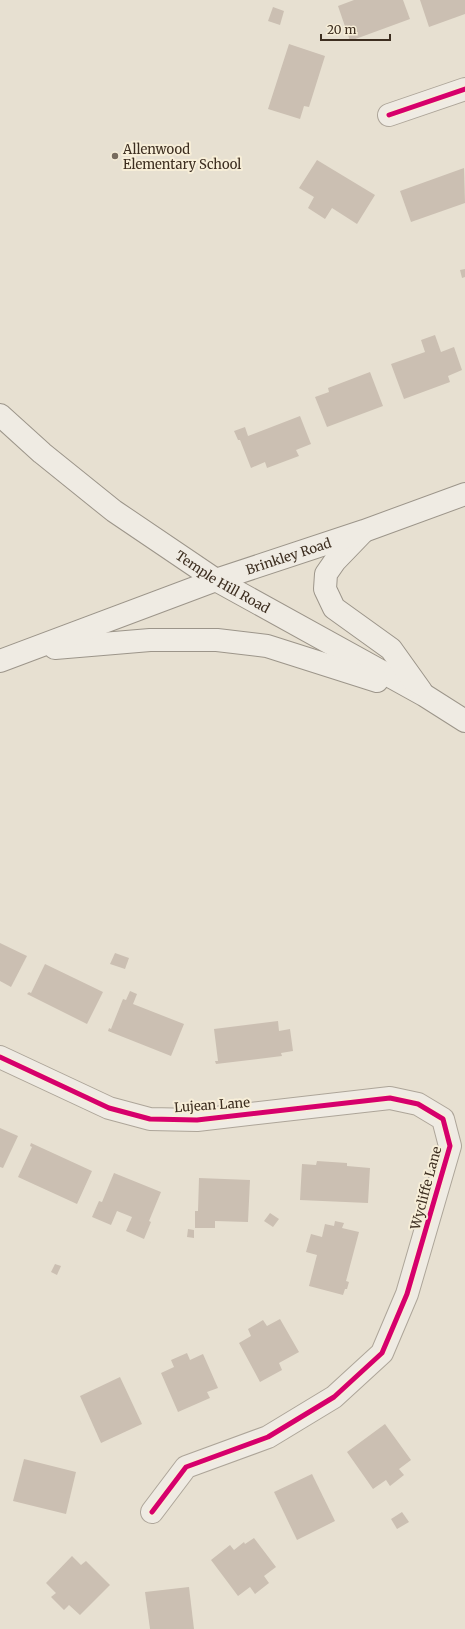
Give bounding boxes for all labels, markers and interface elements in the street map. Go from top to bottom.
scale bar [321,16,390,42]
text: 20 m [327,22,356,37]
place label: Allenwood Elementary School [122,141,241,173]
marker: Allenwood Elementary School [110,151,120,161]
street label: Brinkley Road [244,534,333,578]
street label: Temple Hill Road [172,547,273,617]
street label: Lujean Lane [173,1094,251,1116]
street label: Wycliffe Lane [406,1144,445,1232]

